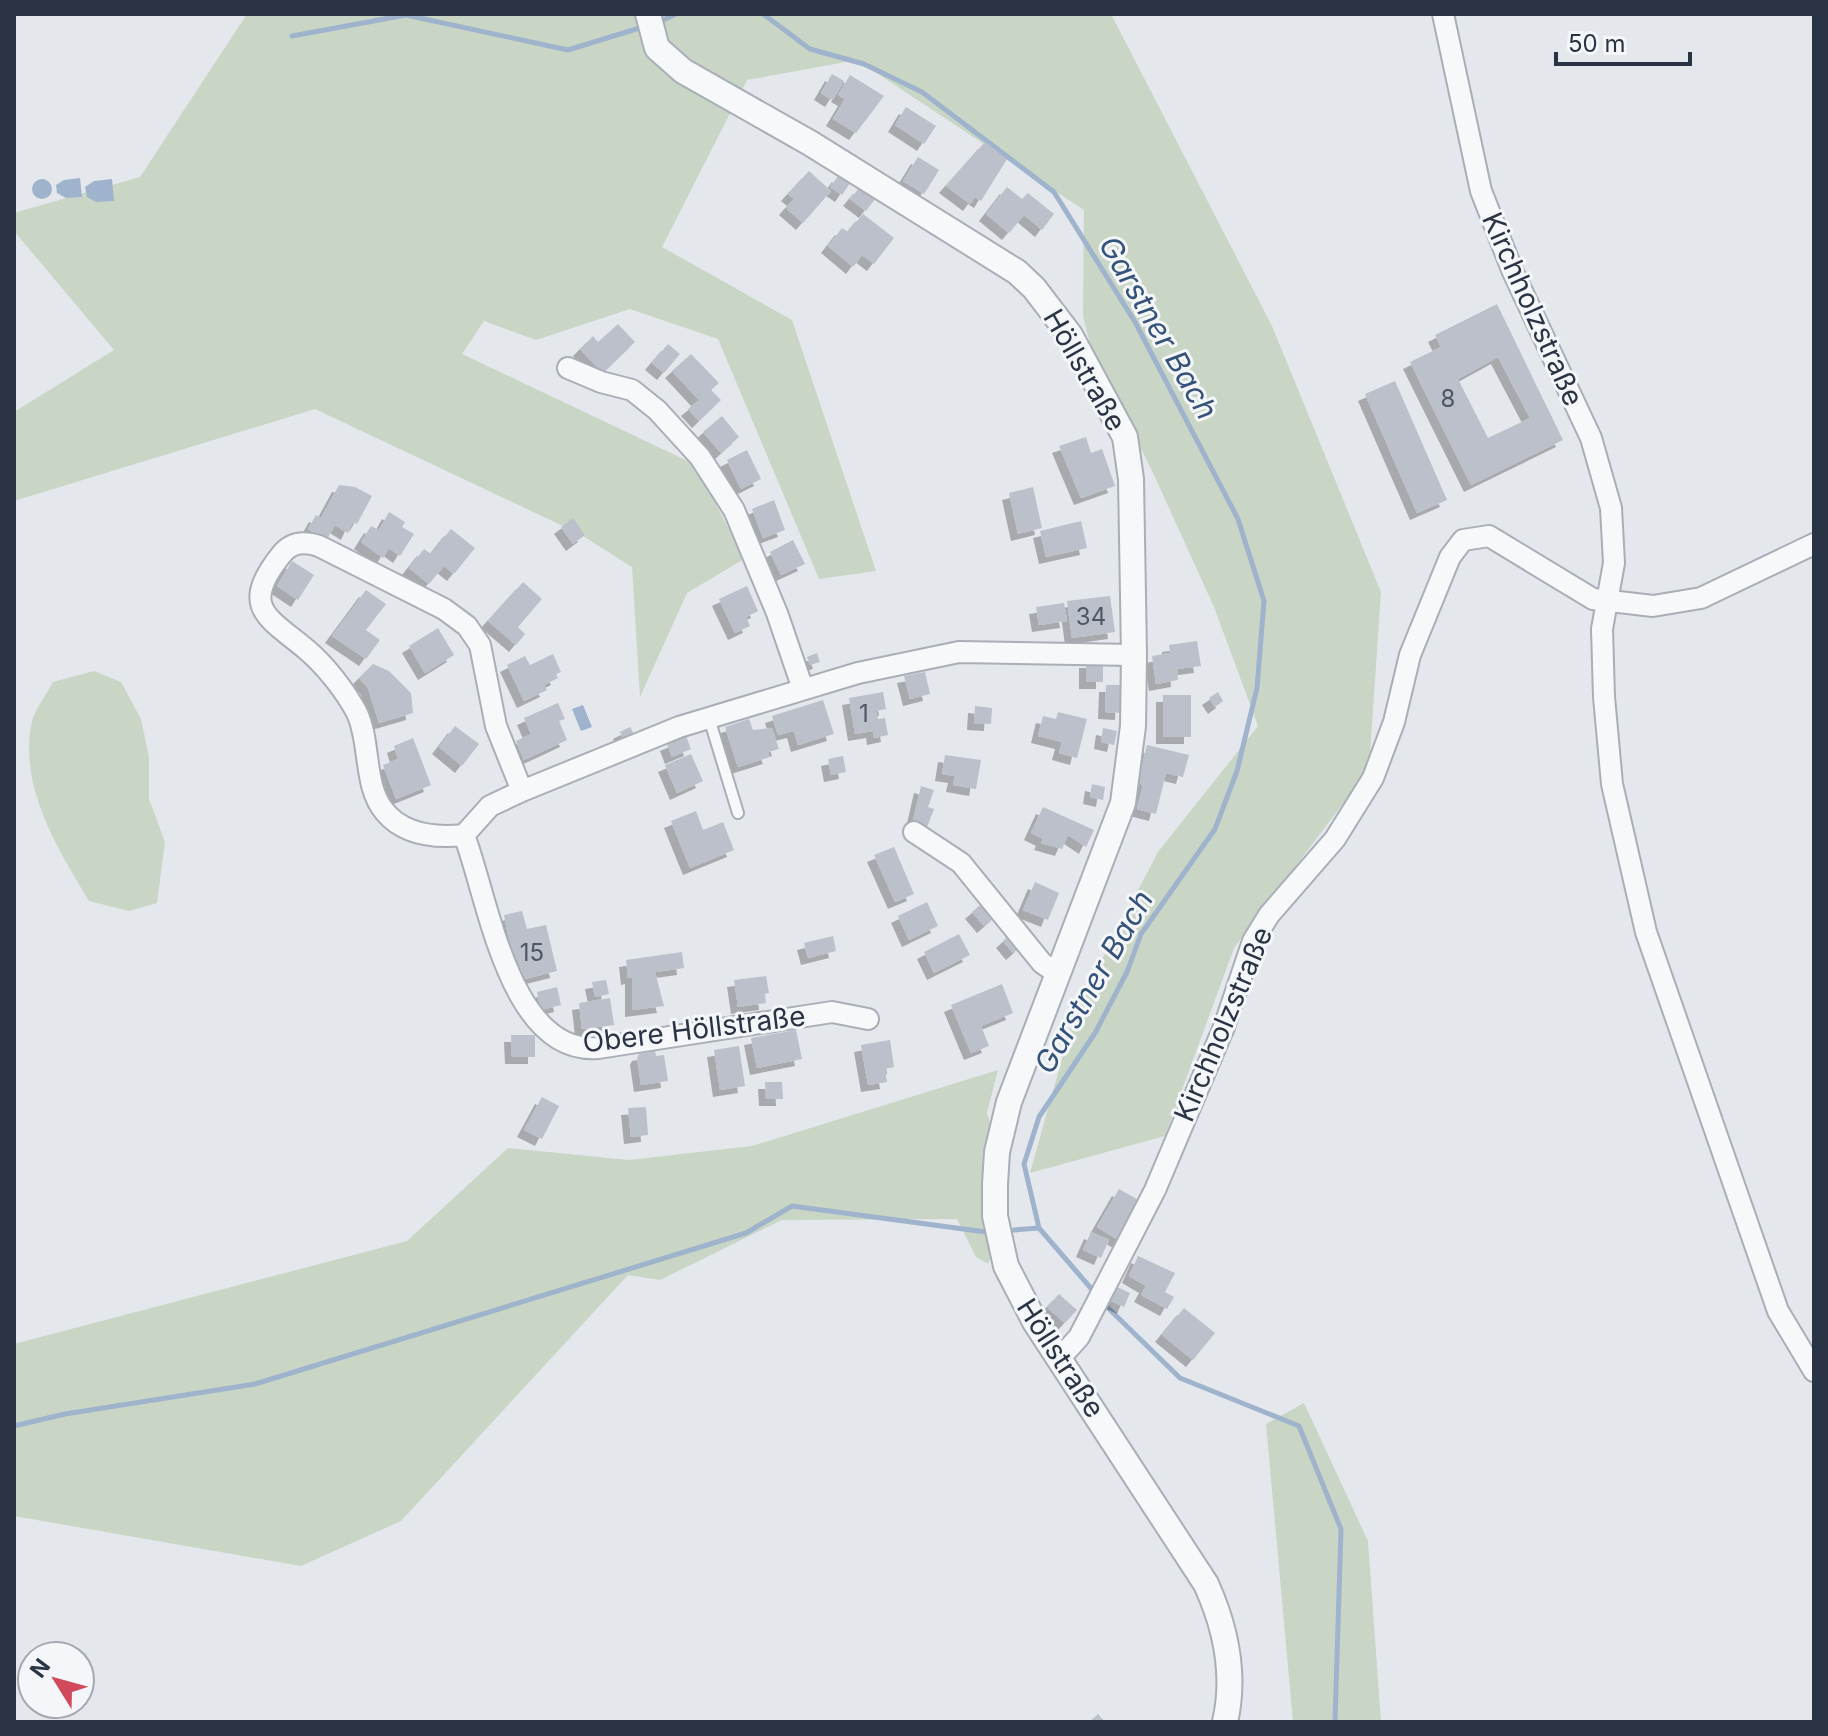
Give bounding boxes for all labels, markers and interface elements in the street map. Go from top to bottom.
scale bar [1556,16,1690,66]
text: 50 m [1568,29,1626,58]
street label: Kirchholzstraße [1475,207,1591,411]
water label: Garstner Bach [1092,230,1226,425]
street label: Höllstraße [1037,303,1133,437]
house number: 8 [1441,384,1455,413]
house number: 34 [1076,602,1106,631]
house number: 1 [859,699,869,728]
water label: Garstner Bach [1026,884,1160,1079]
street label: Kirchholzstraße [1167,922,1279,1126]
house number: 15 [520,938,544,967]
street label: Obere Höllstraße [581,998,807,1060]
street label: Höllstraße [1010,1292,1112,1424]
north arrow [16,1640,96,1720]
text: N [25,1653,55,1682]

